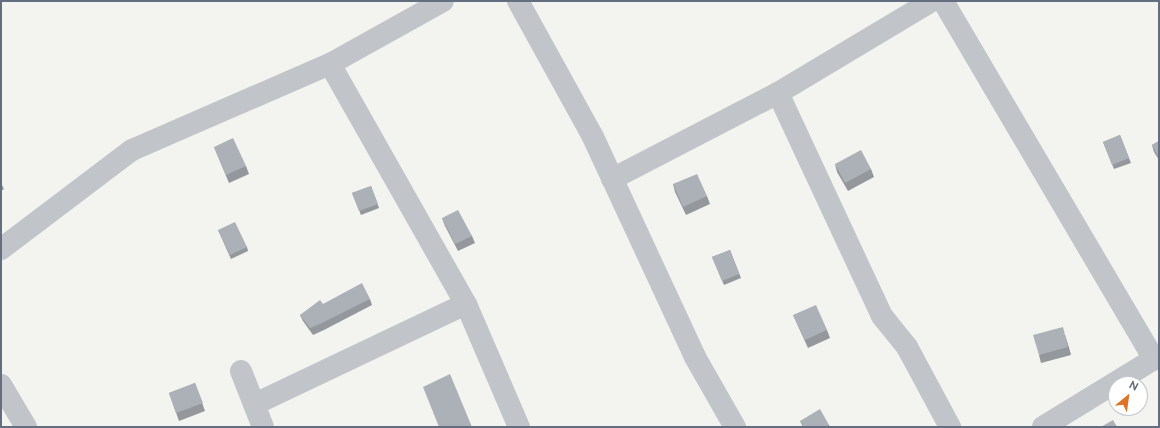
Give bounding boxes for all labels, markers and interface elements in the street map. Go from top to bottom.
north arrow [1108,376,1148,416]
text: N [1127,378,1140,394]

